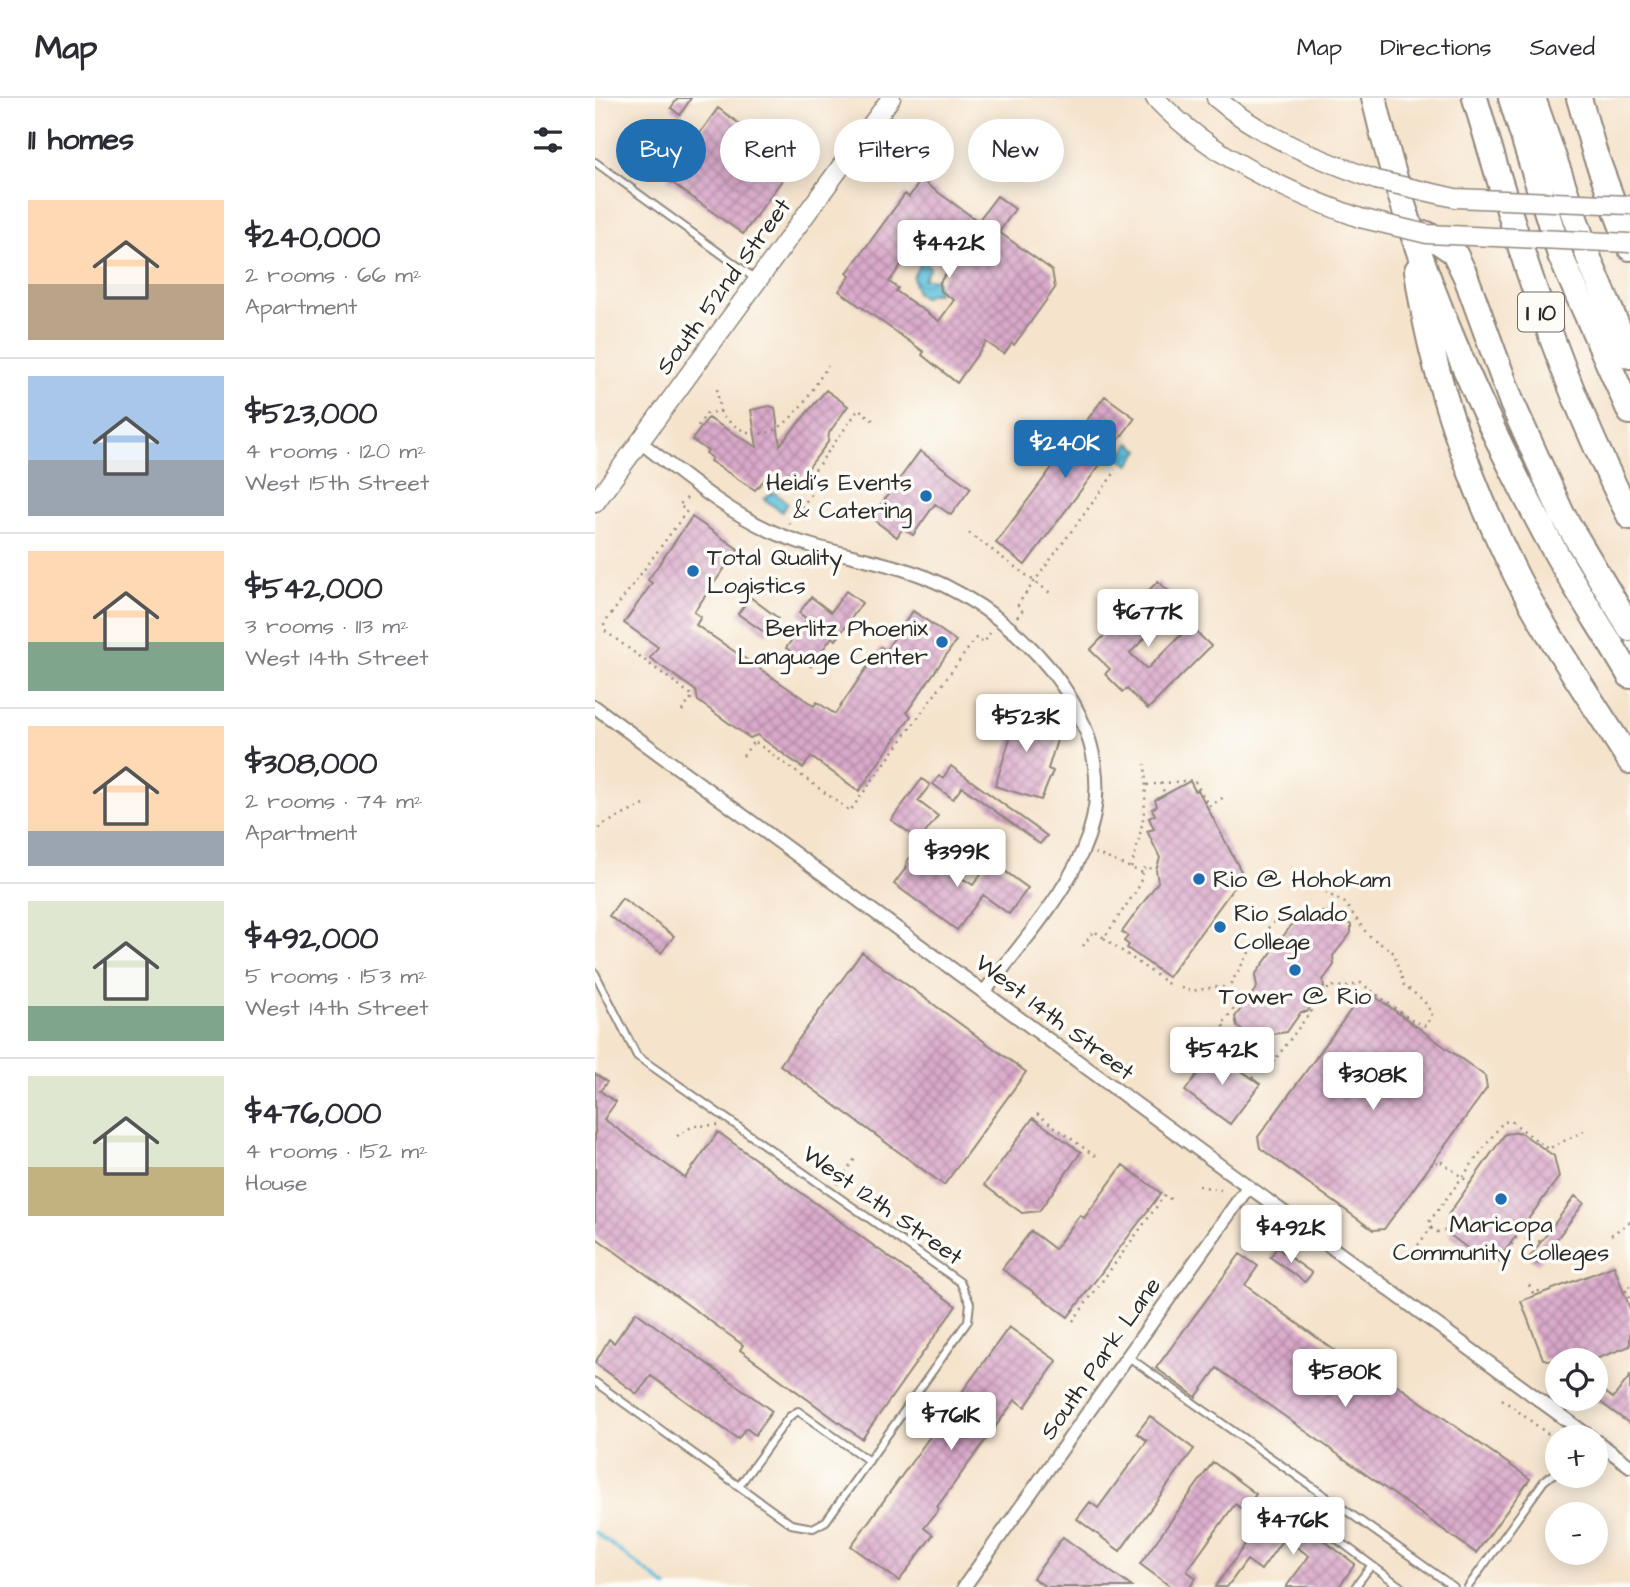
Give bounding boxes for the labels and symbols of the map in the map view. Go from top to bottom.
street label: South 52nd Street [648,191,800,382]
pin: $442K [900,220,998,280]
road number: I 10 [1518,293,1564,332]
pin: $240K [1016,420,1114,480]
place label: Heidi's Events & Catering [766,466,912,529]
marker: Heidi's Events & Catering [918,488,934,504]
place label: Total Quality Logistics [707,541,843,604]
marker: Total Quality Logistics [685,563,701,579]
pin: $677K [1099,589,1197,649]
place label: Berlitz Phoenix Language Center [738,612,929,675]
marker: Berlitz Phoenix Language Center [934,634,950,650]
pin: $523K [977,694,1075,754]
pin: $399K [908,830,1006,889]
place label: Rio @ Hohokam [1213,863,1391,897]
marker: Rio @ Hohokam [1191,871,1207,887]
place label: Rio Salado College [1234,897,1348,960]
marker: Rio Salado College [1212,919,1228,935]
street label: West 14th Street [968,947,1141,1089]
marker: Tower @ Rio [1287,962,1303,978]
place label: Tower @ Rio [1219,980,1372,1014]
pin: $542K [1173,1028,1271,1087]
pin: $308K [1324,1052,1422,1112]
street label: West 12th Street [795,1138,970,1274]
marker: Maricopa Community Colleges [1493,1191,1509,1207]
pin: $492K [1242,1206,1340,1265]
place label: Maricopa Community Colleges [1393,1208,1609,1271]
street label: South Park Lane [1032,1270,1170,1447]
pin: $580K [1296,1350,1394,1409]
pin: $761K [902,1392,1000,1452]
pin: $476K [1244,1498,1342,1557]

